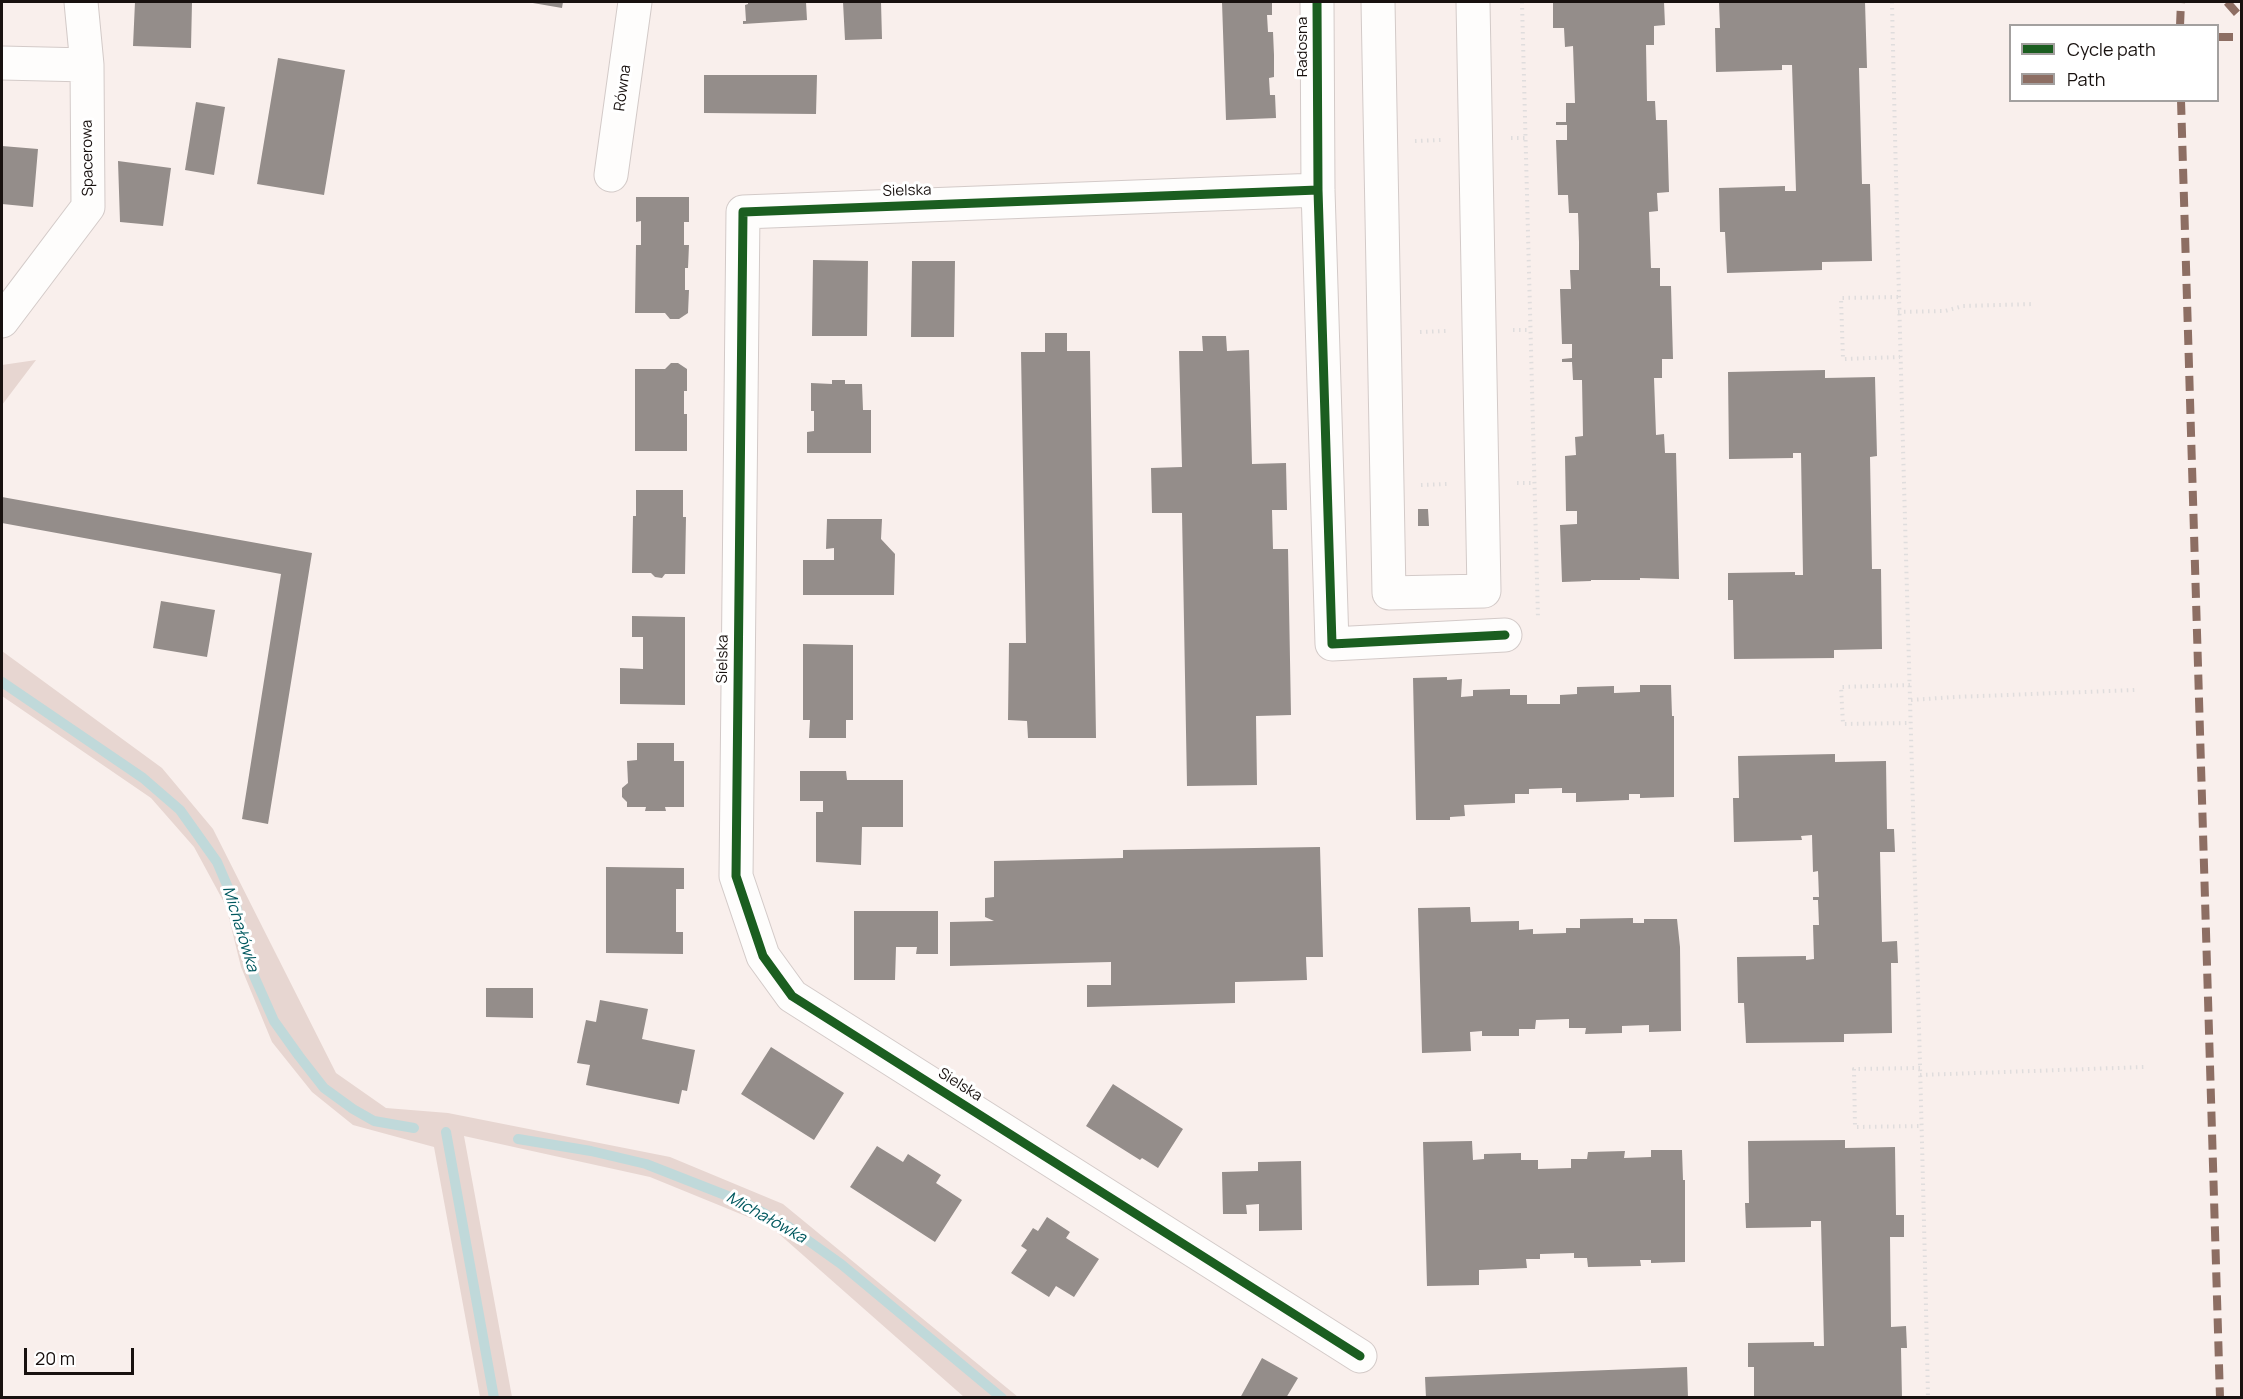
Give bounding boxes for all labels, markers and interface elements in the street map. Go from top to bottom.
street label: Radosna [1294,17,1312,77]
legend [2009,24,2219,102]
text: Cycle path [2067,37,2156,61]
street label: Równa [611,64,635,112]
text: Path [2067,67,2105,91]
street label: Spacerowa [78,120,98,196]
street label: Sielska [882,181,932,201]
street label: Sielska [714,635,732,683]
water label: Michałówka [218,884,262,974]
street label: Sielska [935,1064,985,1106]
water label: Michałówka [723,1188,809,1248]
scale bar [27,1336,136,1374]
text: 20 m [35,1346,75,1370]

